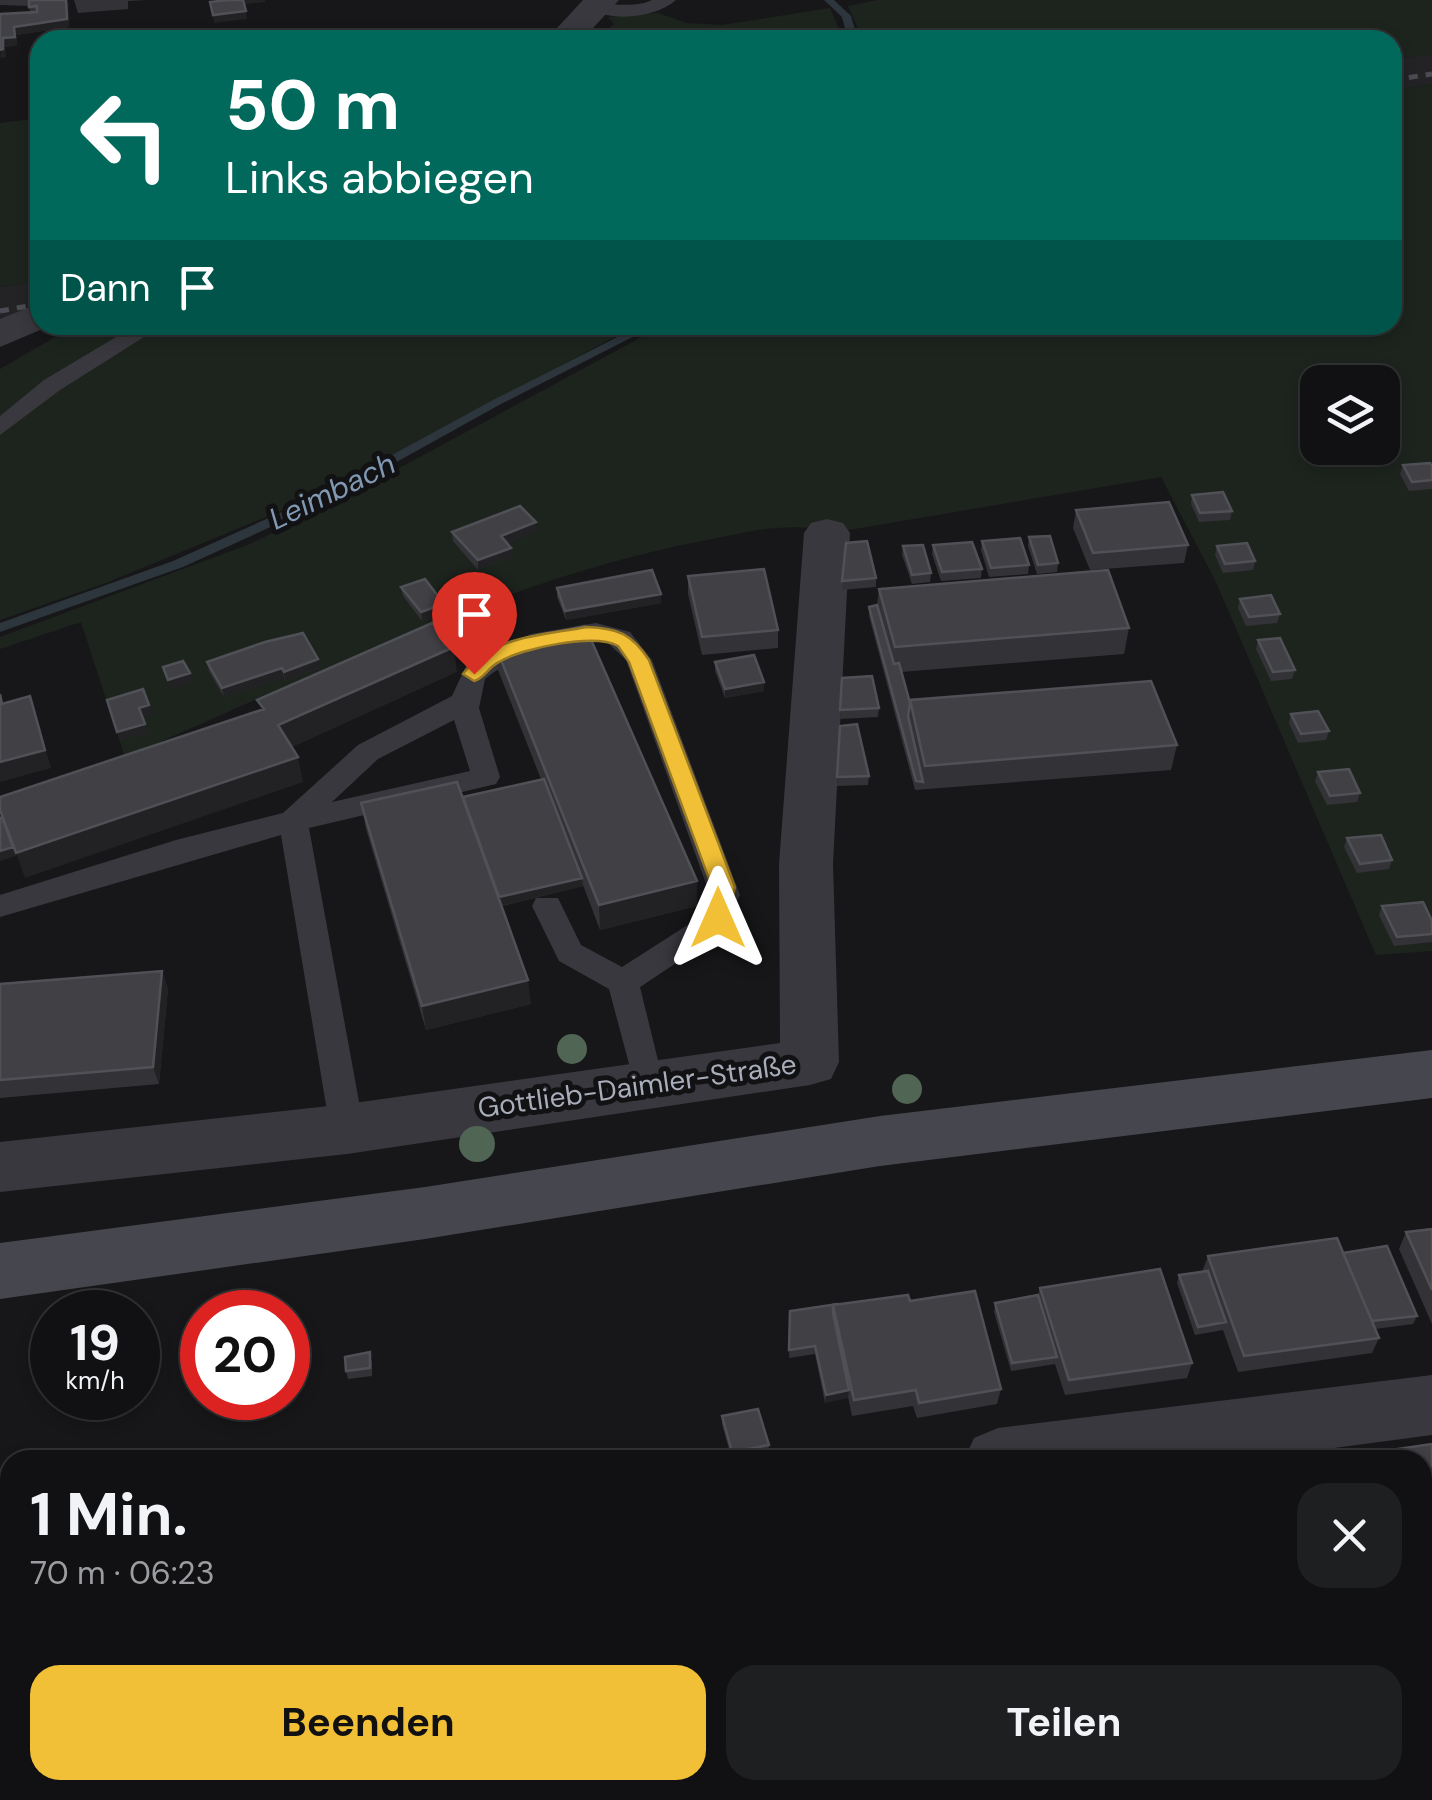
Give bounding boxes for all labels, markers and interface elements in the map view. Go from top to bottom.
text: 50 m [225,60,400,151]
icon: left [60,70,190,200]
text: Links abbiegen [225,148,534,207]
icon: arrive [170,260,225,315]
text: Dann [60,263,150,313]
map controls [1300,365,1400,465]
button: layers [1300,365,1400,465]
water label: Leimbach [262,444,402,538]
pin [432,572,517,675]
icon: arrive [447,587,502,642]
position arrow [666,866,770,970]
street label: Gottlieb-Daimler-Straße [475,1045,799,1127]
speed limit sign: 20 [180,1290,310,1420]
text: 19 [70,1310,120,1376]
text: km/h [65,1364,125,1397]
text: 1 Min. [30,1475,188,1554]
button: close [1297,1483,1402,1588]
text: 70 m · 06:23 [30,1552,215,1594]
button: Beenden [30,1665,706,1780]
button: Teilen [726,1665,1402,1780]

